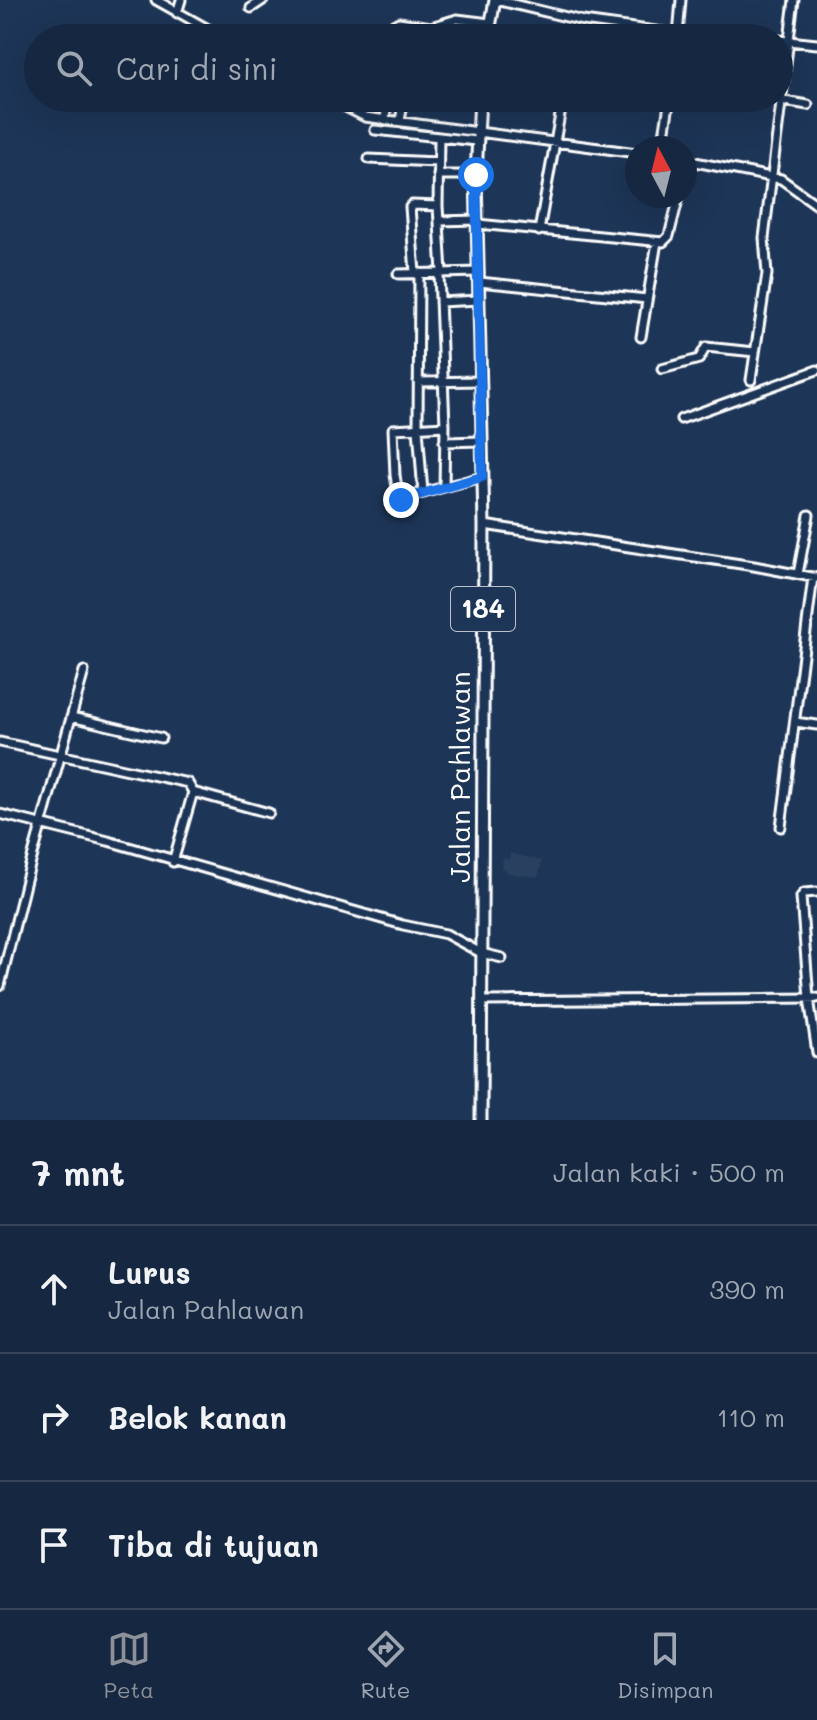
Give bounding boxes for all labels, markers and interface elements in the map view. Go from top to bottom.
search box [24,24,793,112]
icon: search [52,46,96,90]
text: Cari di sini [116,48,277,88]
north arrow [625,136,697,208]
route start [458,157,494,193]
route end [383,482,419,518]
road number: 184 [451,587,515,631]
street label: Jalan Pahlawan [441,671,477,883]
text: 7 mnt [32,1150,125,1195]
text: Jalan kaki · 500 m [553,1155,785,1189]
text: Lurus [108,1252,191,1292]
icon: ahead [32,1267,76,1311]
text: 390 m [709,1272,785,1306]
text: Jalan Pahlawan [108,1292,304,1326]
icon: right [32,1395,76,1439]
text: Belok kanan [108,1397,287,1437]
text: 110 m [717,1400,785,1434]
icon: arrive [32,1523,76,1567]
text: Tiba di tujuan [108,1525,319,1565]
tab: Peta [103,1627,154,1704]
tab: Rute [361,1627,410,1704]
tab: Disimpan [617,1627,714,1704]

